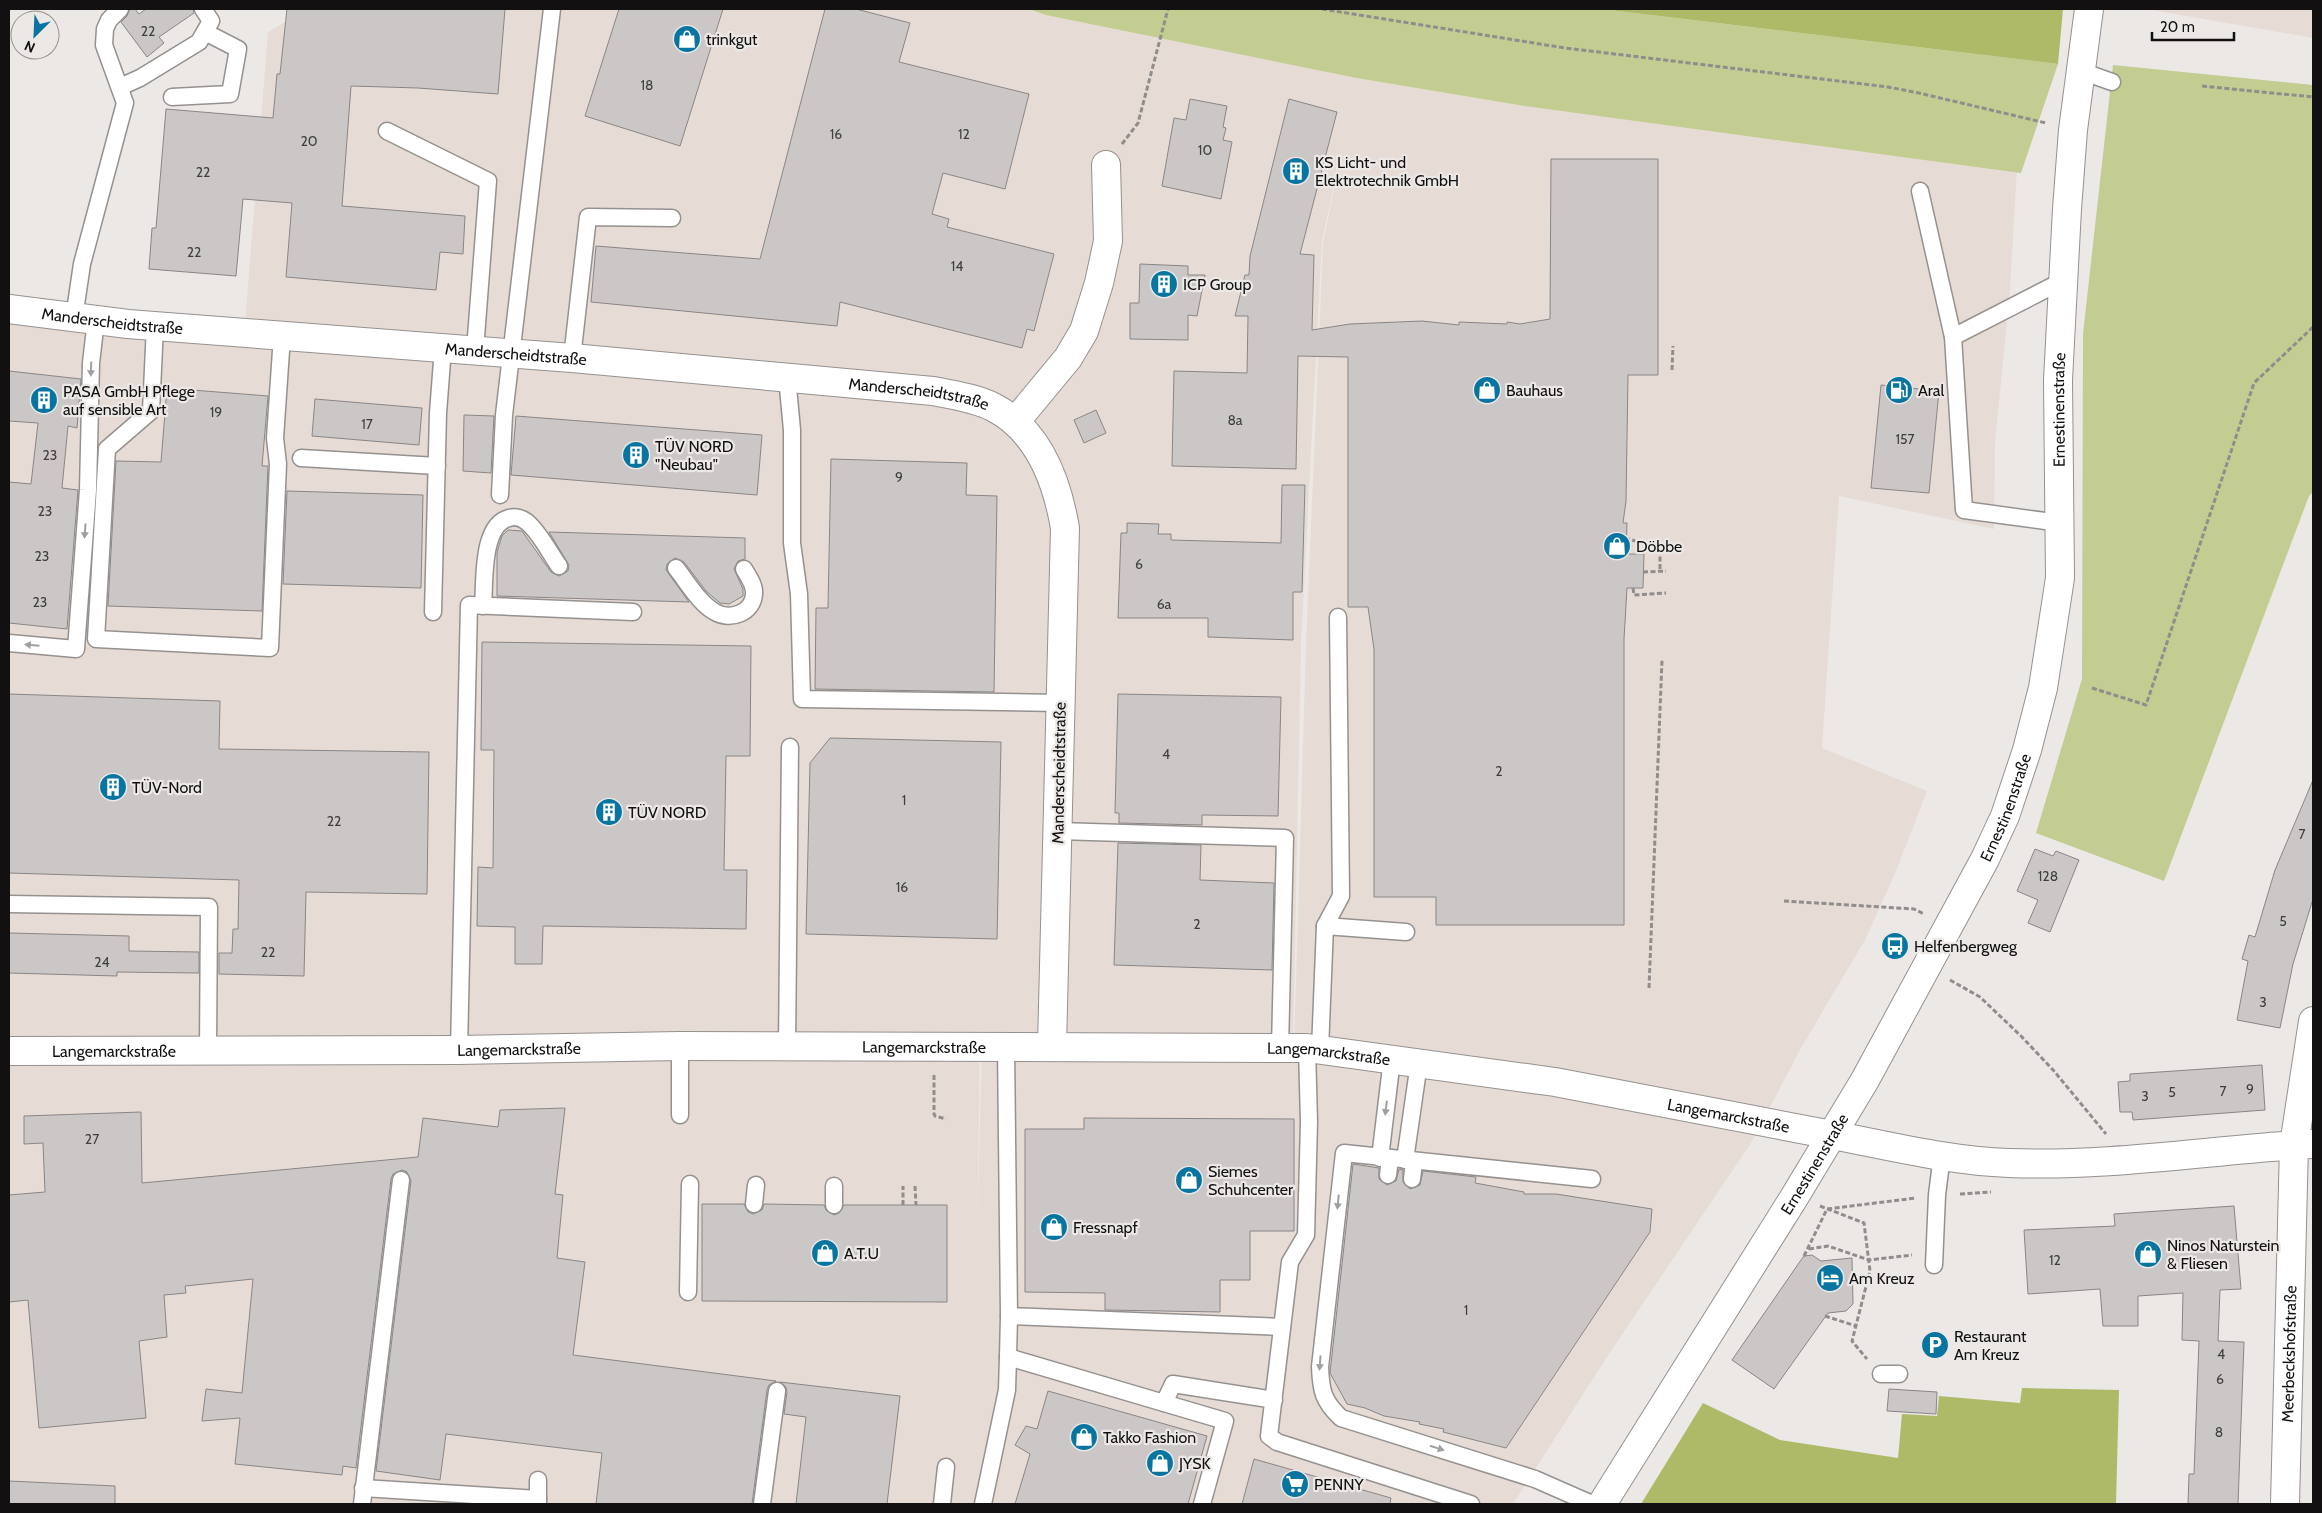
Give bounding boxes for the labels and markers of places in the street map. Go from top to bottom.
shop icon: trinkgut [672,24,702,54]
place label: trinkgut [706,30,758,49]
place label: KS Licht- und Elektrotechnik GmbH [1315,153,1459,190]
building icon: KS Licht- und Elektrotechnik GmbH [1281,156,1311,186]
building icon: ICP Group [1149,269,1179,299]
place label: ICP Group [1183,275,1251,294]
shop icon: Bauhaus [1472,375,1502,405]
fuel station icon: Aral [1884,375,1914,405]
place label: Bauhaus [1506,381,1563,400]
place label: Aral [1918,381,1944,400]
place label: PASA GmbH Pflege auf sensible Art [63,382,195,419]
building icon: PASA GmbH Pflege auf sensible Art [29,385,59,415]
place label: TÜV NORD "Neubau" [655,437,733,474]
building icon: TÜV NORD "Neubau" [621,440,651,470]
shop icon: Döbbe [1602,531,1632,561]
place label: Döbbe [1636,537,1682,556]
building icon: TÜV-Nord [98,772,128,802]
place label: TÜV-Nord [132,778,202,797]
building icon: TÜV NORD [594,797,624,827]
place label: TÜV NORD [628,803,706,822]
bus stop icon: Helfenbergweg [1880,931,1910,961]
place label: Helfenbergweg [1914,937,2018,956]
place label: Siemes Schuhcenter [1208,1162,1294,1199]
shop icon: Siemes Schuhcenter [1174,1165,1204,1195]
shop icon: Fressnapf [1039,1212,1069,1242]
place label: Fressnapf [1073,1218,1138,1237]
place label: Ninos Naturstein & Fliesen [2167,1236,2279,1273]
shop icon: A.T.U [810,1238,840,1268]
shop icon: Ninos Naturstein & Fliesen [2133,1239,2163,1269]
place label: A.T.U [844,1244,879,1263]
hotel icon: Am Kreuz [1815,1263,1845,1293]
place label: Am Kreuz [1849,1269,1915,1288]
place label: Restaurant Am Kreuz [1954,1327,2027,1364]
parking icon: Restaurant Am Kreuz [1920,1330,1950,1360]
shop icon: Takko Fashion [1069,1422,1099,1452]
place label: Takko Fashion [1103,1428,1196,1447]
shop icon: JYSK [1145,1448,1175,1478]
place label: JYSK [1178,1454,1211,1473]
supermarket icon: PENNY [1280,1469,1310,1499]
place label: PENNY [1314,1475,1365,1494]

